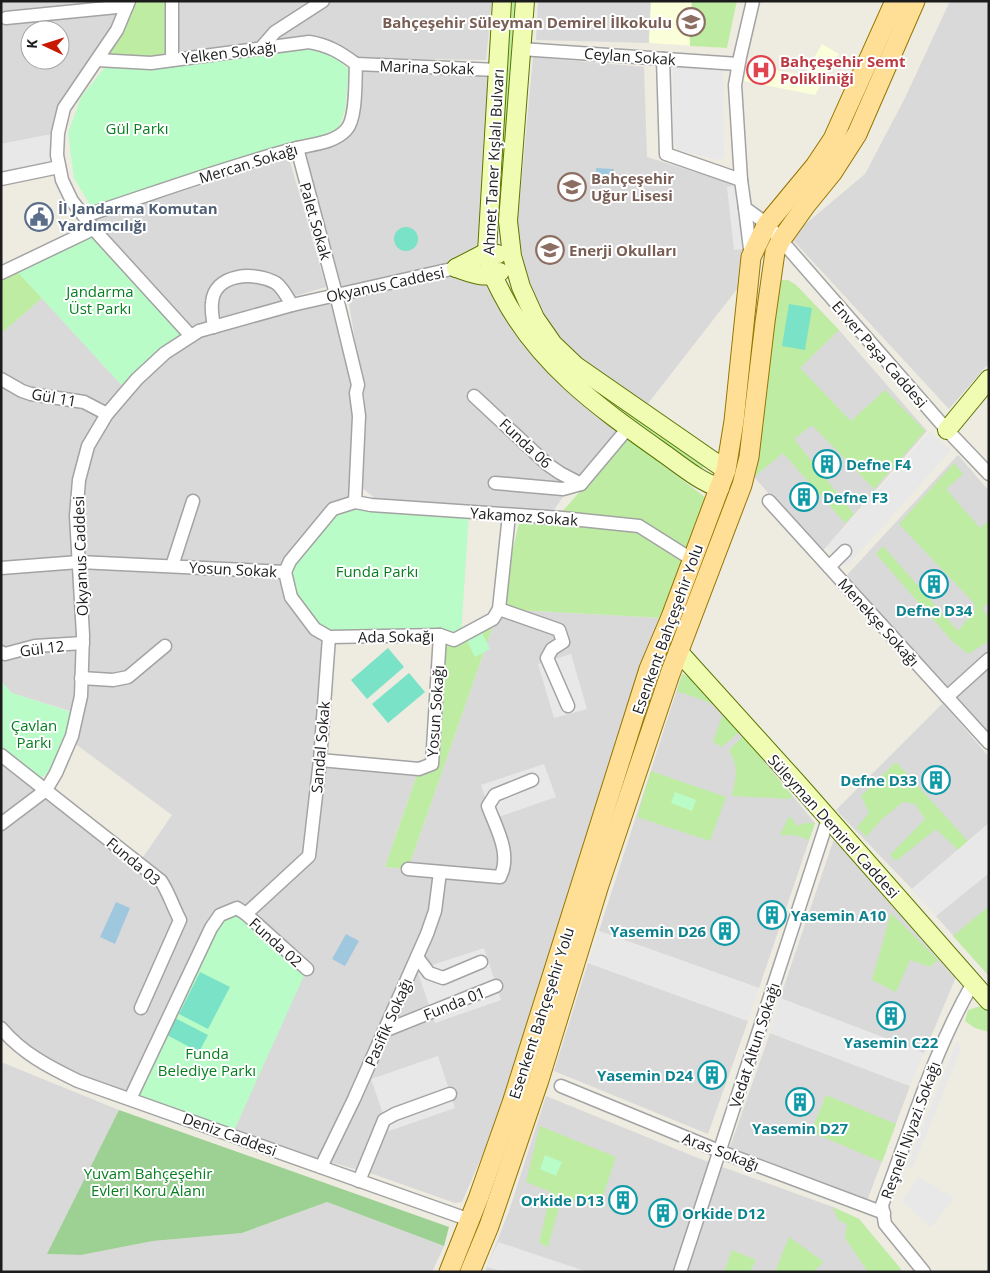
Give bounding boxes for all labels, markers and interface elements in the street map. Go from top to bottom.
school or university icon: Bahçeşehir Süleyman Demirel İlkokulu [676,7,706,37]
place label: Bahçeşehir Süleyman Demirel İlkokulu [382,12,672,32]
north arrow [20,20,70,70]
street label: Yelken Sokağı [180,36,278,68]
text: K [22,38,41,49]
street label: Ceylan Sokak [583,43,677,69]
place label: Bahçeşehir Semt Polikliniği [780,51,906,88]
street label: Marina Sokak [379,55,475,79]
hospital icon: Bahçeşehir Semt Polikliniği [746,55,776,85]
street label: Ahmet Taner Kışlalı Bulvarı [478,68,508,256]
park label: Gül Parkı [106,118,168,138]
street label: Mercan Sokağı [196,139,300,187]
place label: Bahçeşehir Uğur Lisesi [591,168,674,205]
school or university icon: Bahçeşehir Uğur Lisesi [557,172,587,202]
street label: Palet Sokak [295,180,337,262]
place label: İl Jandarma Komutan Yardımcılığı [58,198,218,235]
public building icon: İl Jandarma Komutan Yardımcılığı [24,202,54,232]
school or university icon: Enerji Okulları [535,235,565,265]
place label: Enerji Okulları [569,240,677,260]
street label: Okyanus Caddesi [324,262,446,306]
park label: Jandarma Üst Parkı [64,281,134,318]
street label: Enver Paşa Caddesi [828,296,932,412]
street label: Gül 11 [30,383,78,411]
street label: Funda 06 [496,414,556,472]
building icon: Defne F4 [812,449,842,479]
place label: Defne F4 [846,454,912,474]
building icon: Defne F3 [789,482,819,512]
place label: Defne F3 [823,487,888,507]
street label: Okyanus Caddesi [68,496,92,616]
street label: Yakamoz Sokak [469,502,579,530]
street label: Esenkent Bahçeşehir Yolu [627,541,707,717]
street label: Yosun Sokak [188,557,278,581]
park label: Funda Parkı [336,561,418,581]
building icon: Defne D34 [919,569,949,599]
street label: Menekşe Sokağı [834,574,924,670]
place label: Defne D34 [896,600,973,620]
street label: Ada Sokağı [358,625,434,647]
street label: Gül 12 [18,635,66,661]
street label: Yosun Sokağı [422,664,448,758]
street label: Sandal Sokak [306,700,334,794]
park label: Çavlan Parkı [11,715,57,752]
street label: Süleyman Demirel Caddesi [764,750,904,902]
building icon: Defne D33 [921,765,951,795]
place label: Defne D33 [840,770,917,790]
street label: Funda 03 [103,833,165,889]
building icon: Yasemin A10 [757,900,787,930]
place label: Yasemin A10 [791,905,887,925]
street label: Funda 02 [245,913,307,971]
building icon: Yasemin D26 [710,916,740,946]
place label: Yasemin D26 [610,921,706,941]
street label: Esenkent Bahçeşehir Yolu [504,924,578,1102]
street label: Pasifik Sokağı [360,975,416,1069]
street label: Vedat Altun Sokağı [724,980,784,1110]
street label: Funda 01 [420,982,488,1024]
building icon: Yasemin C22 [876,1001,906,1031]
place label: Yasemin C22 [844,1032,939,1052]
park label: Funda Belediye Parkı [158,1043,256,1080]
street label: Reşneli Niyazi Sokağı [876,1058,944,1202]
building icon: Yasemin D24 [697,1060,727,1090]
place label: Yasemin D24 [597,1065,693,1085]
building icon: Yasemin D27 [785,1087,815,1117]
street label: Deniz Caddesi [180,1108,280,1160]
place label: Yasemin D27 [752,1118,848,1138]
street label: Aras Sokağı [680,1127,762,1175]
park label: Yuvam Bahçeşehir Evleri Koru Alanı [84,1163,212,1200]
building icon: Orkide D13 [608,1185,638,1215]
place label: Orkide D13 [521,1190,604,1210]
building icon: Orkide D12 [648,1198,678,1228]
place label: Orkide D12 [682,1203,766,1223]

